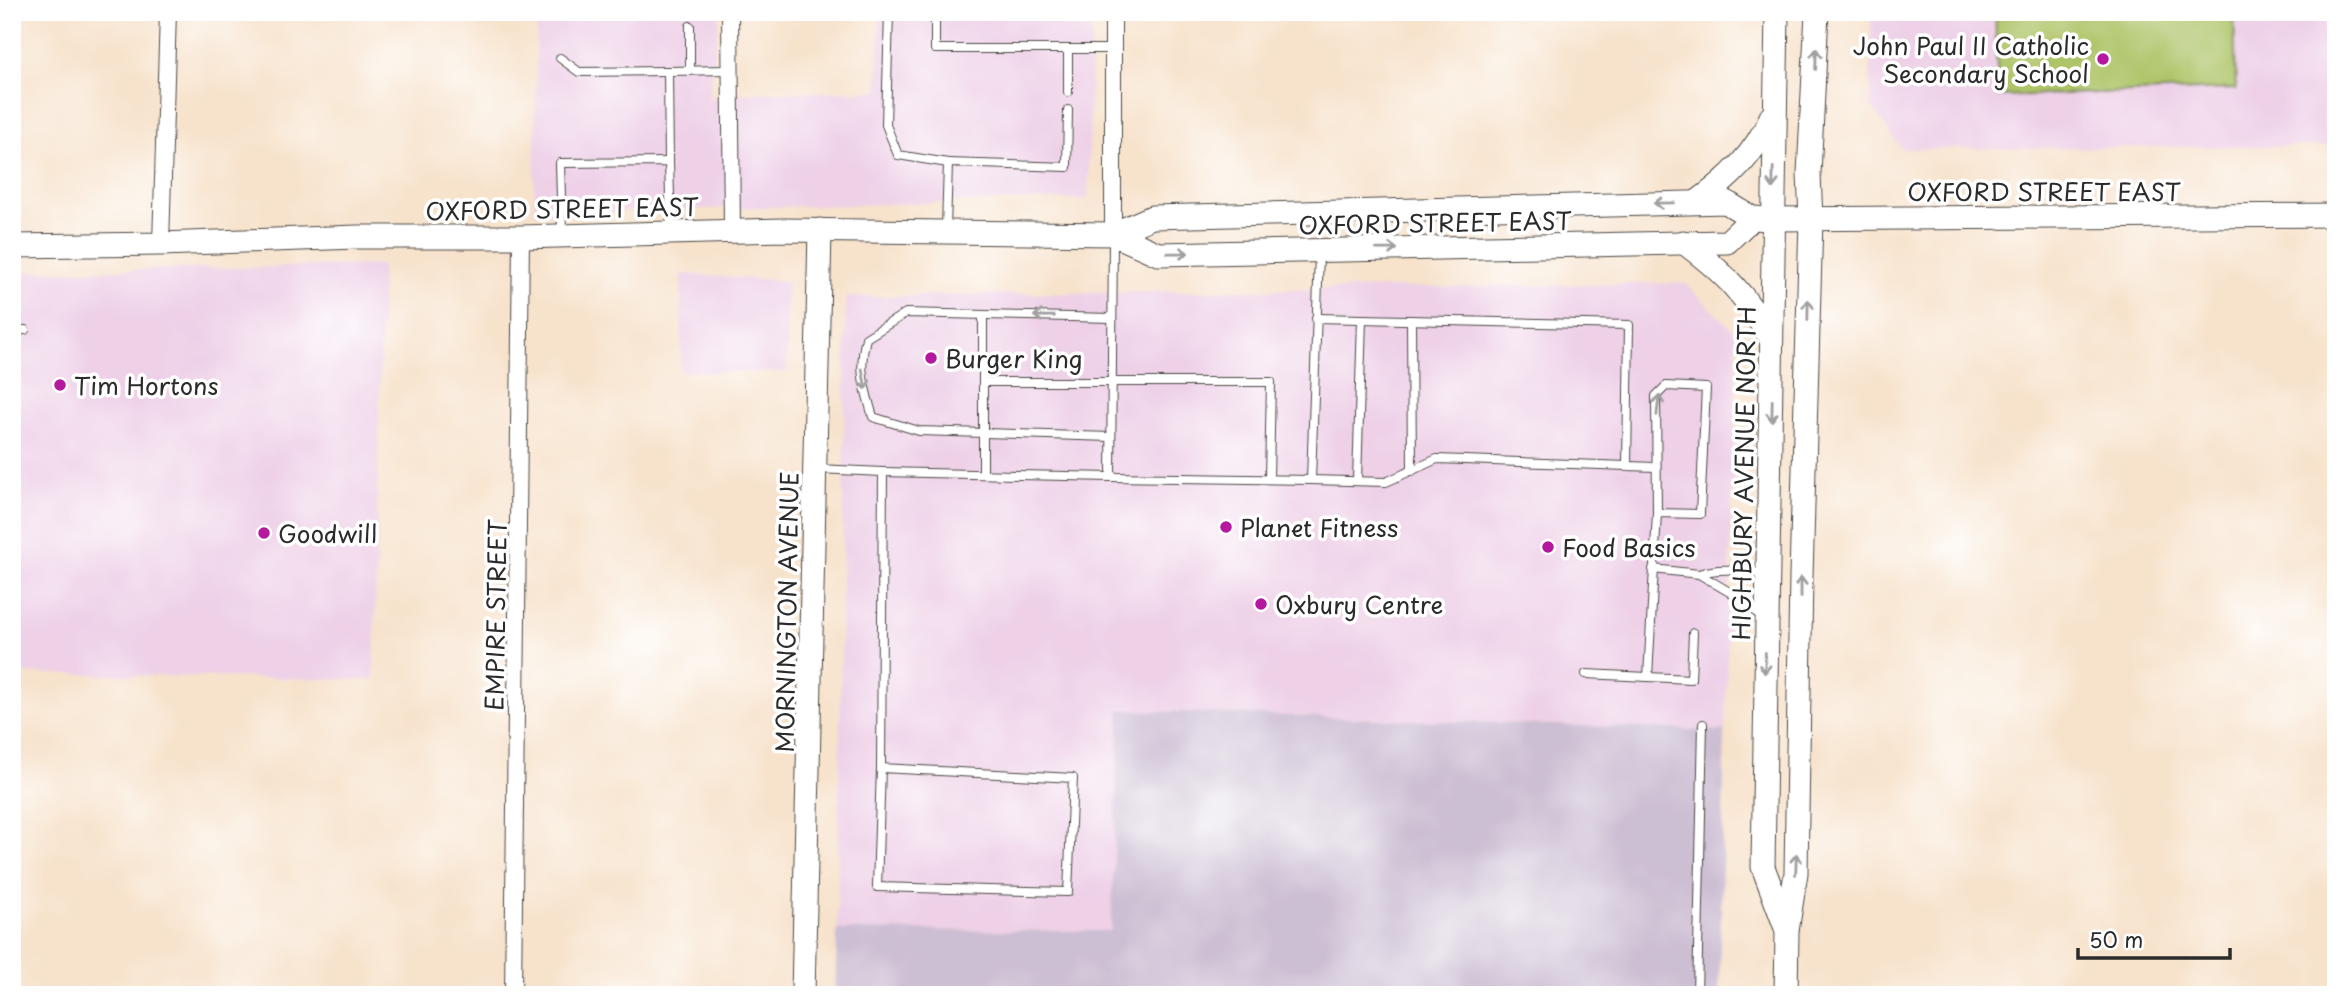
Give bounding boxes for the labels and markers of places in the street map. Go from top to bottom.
place label: John Paul II Catholic Secondary School [1853,27,2089,91]
marker: John Paul II Catholic Secondary School [2095,51,2111,67]
place label: Burger King [945,340,1083,376]
marker: Burger King [923,350,939,366]
place label: Tim Hortons [74,367,219,403]
marker: Tim Hortons [52,377,68,393]
place label: Planet Fitness [1240,509,1398,545]
place label: Goodwill [278,515,377,551]
marker: Planet Fitness [1218,519,1234,535]
marker: Goodwill [256,525,272,541]
place label: Food Basics [1562,529,1696,565]
marker: Food Basics [1540,539,1556,555]
place label: Oxbury Centre [1275,586,1443,622]
marker: Oxbury Centre [1253,596,1269,612]

